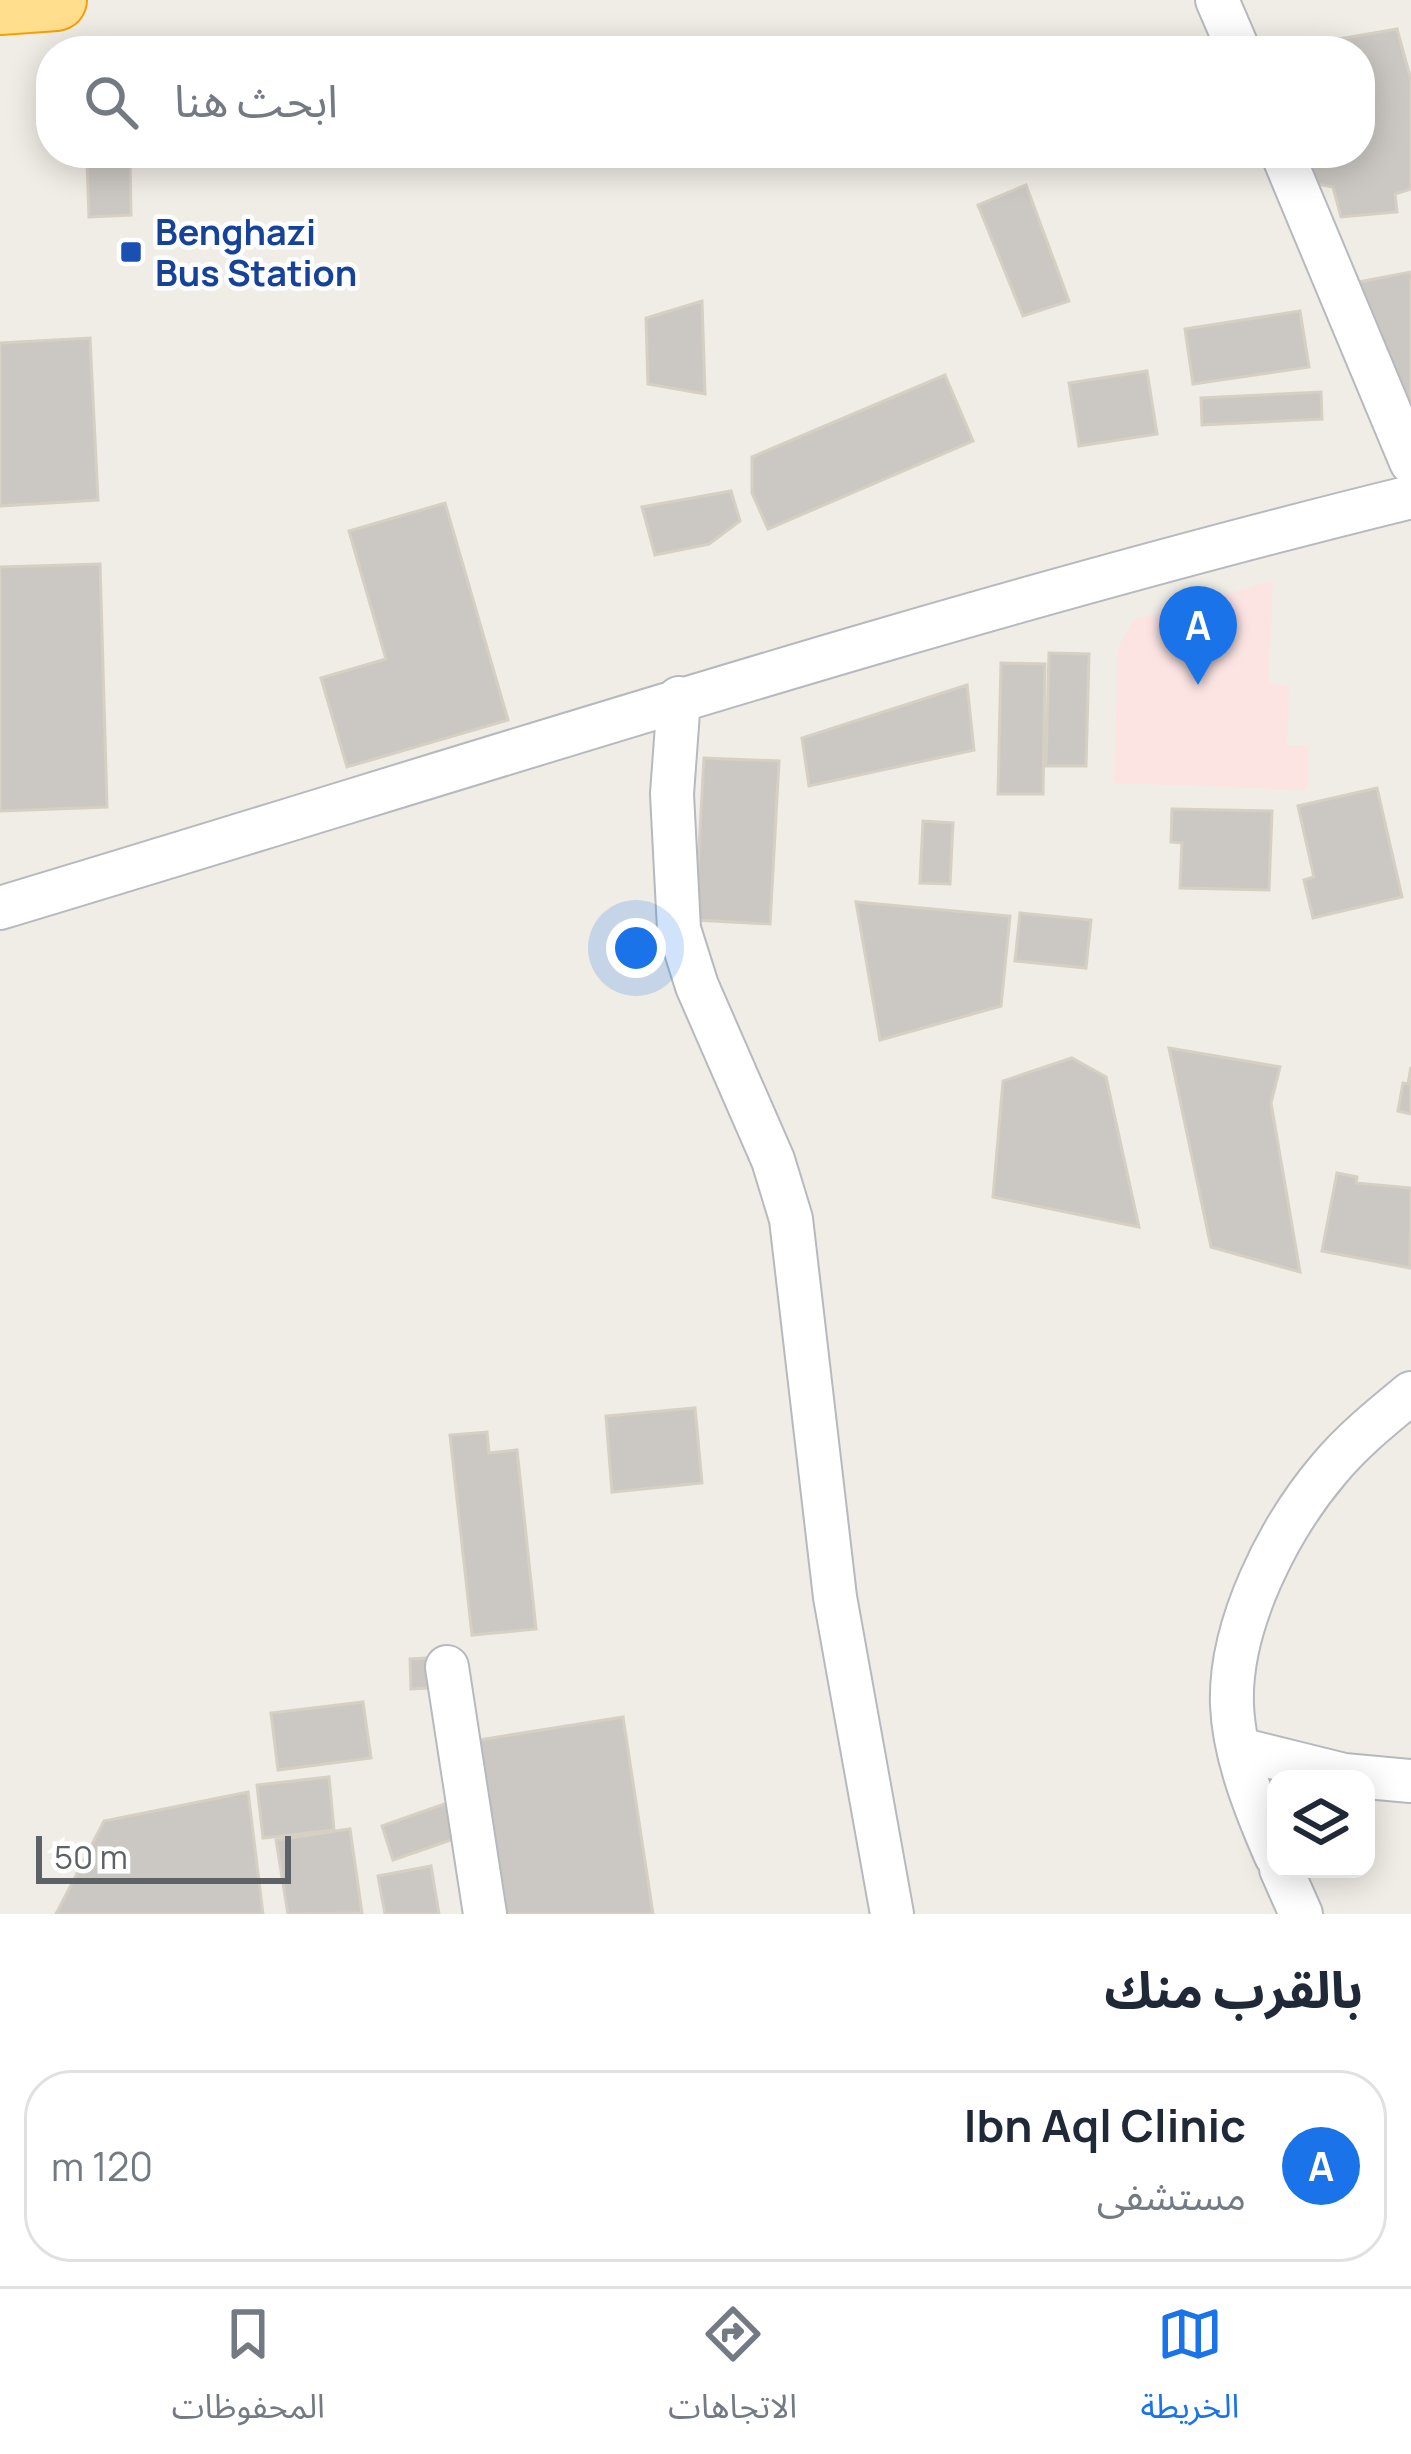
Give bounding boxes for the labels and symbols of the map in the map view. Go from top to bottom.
place label: Benghazi Bus Station [155,207,357,297]
marker: Benghazi Bus Station [118,239,144,265]
pin: A [1159,586,1237,685]
your location [606,918,666,978]
scale bar [36,1830,291,1883]

